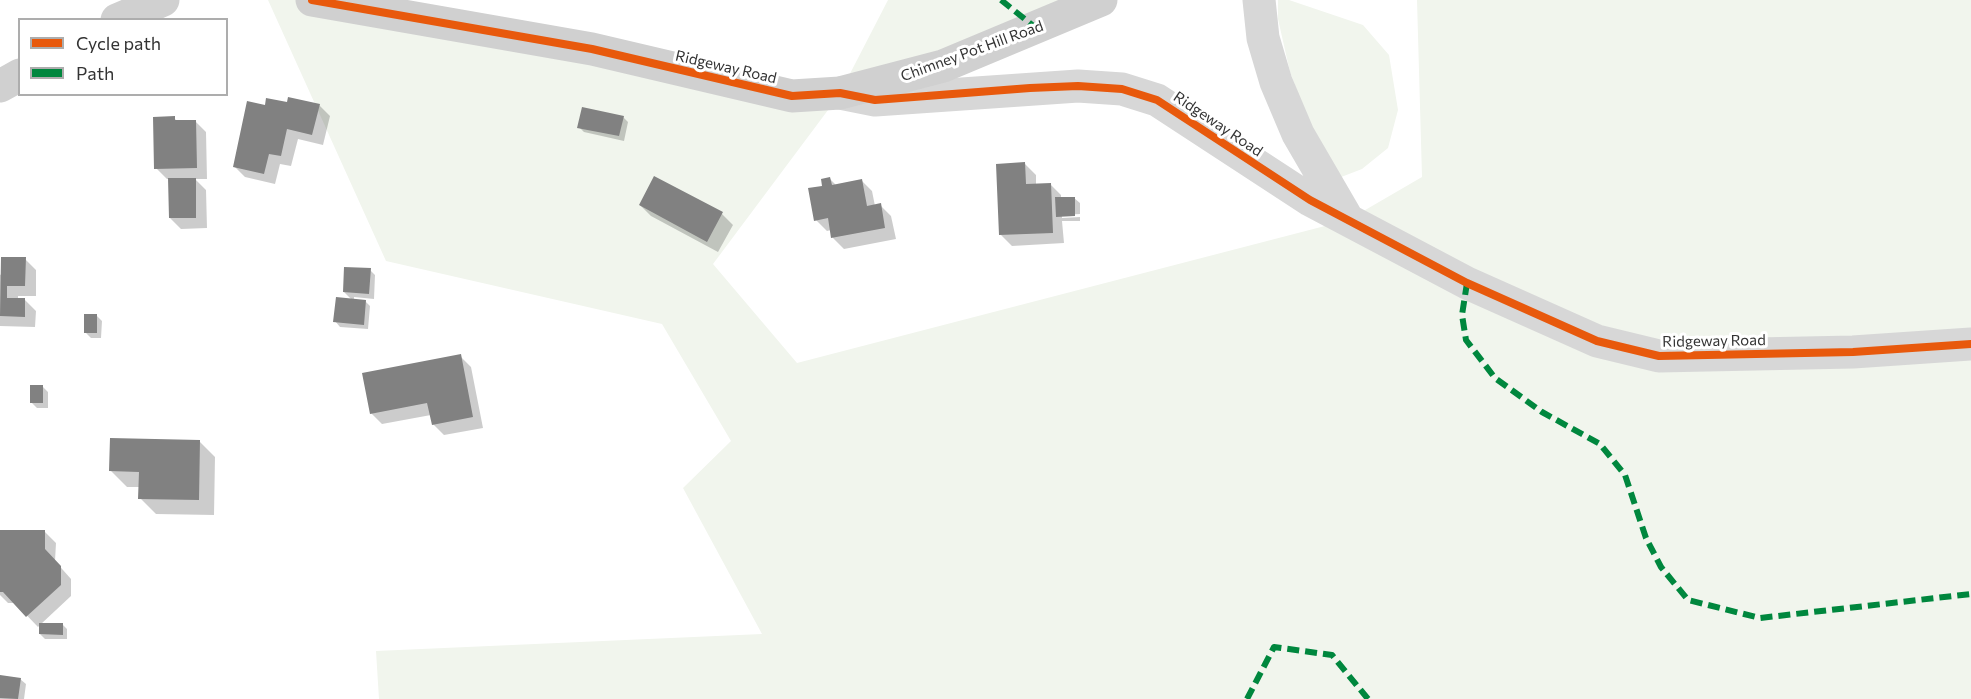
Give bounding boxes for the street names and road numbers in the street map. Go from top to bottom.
street label: Chimney Pot Hill Road [898,17,1046,85]
street label: Ridgeway Road [674,47,778,87]
street label: Ridgeway Road [1170,88,1266,160]
street label: Ridgeway Road [1662,331,1766,351]

